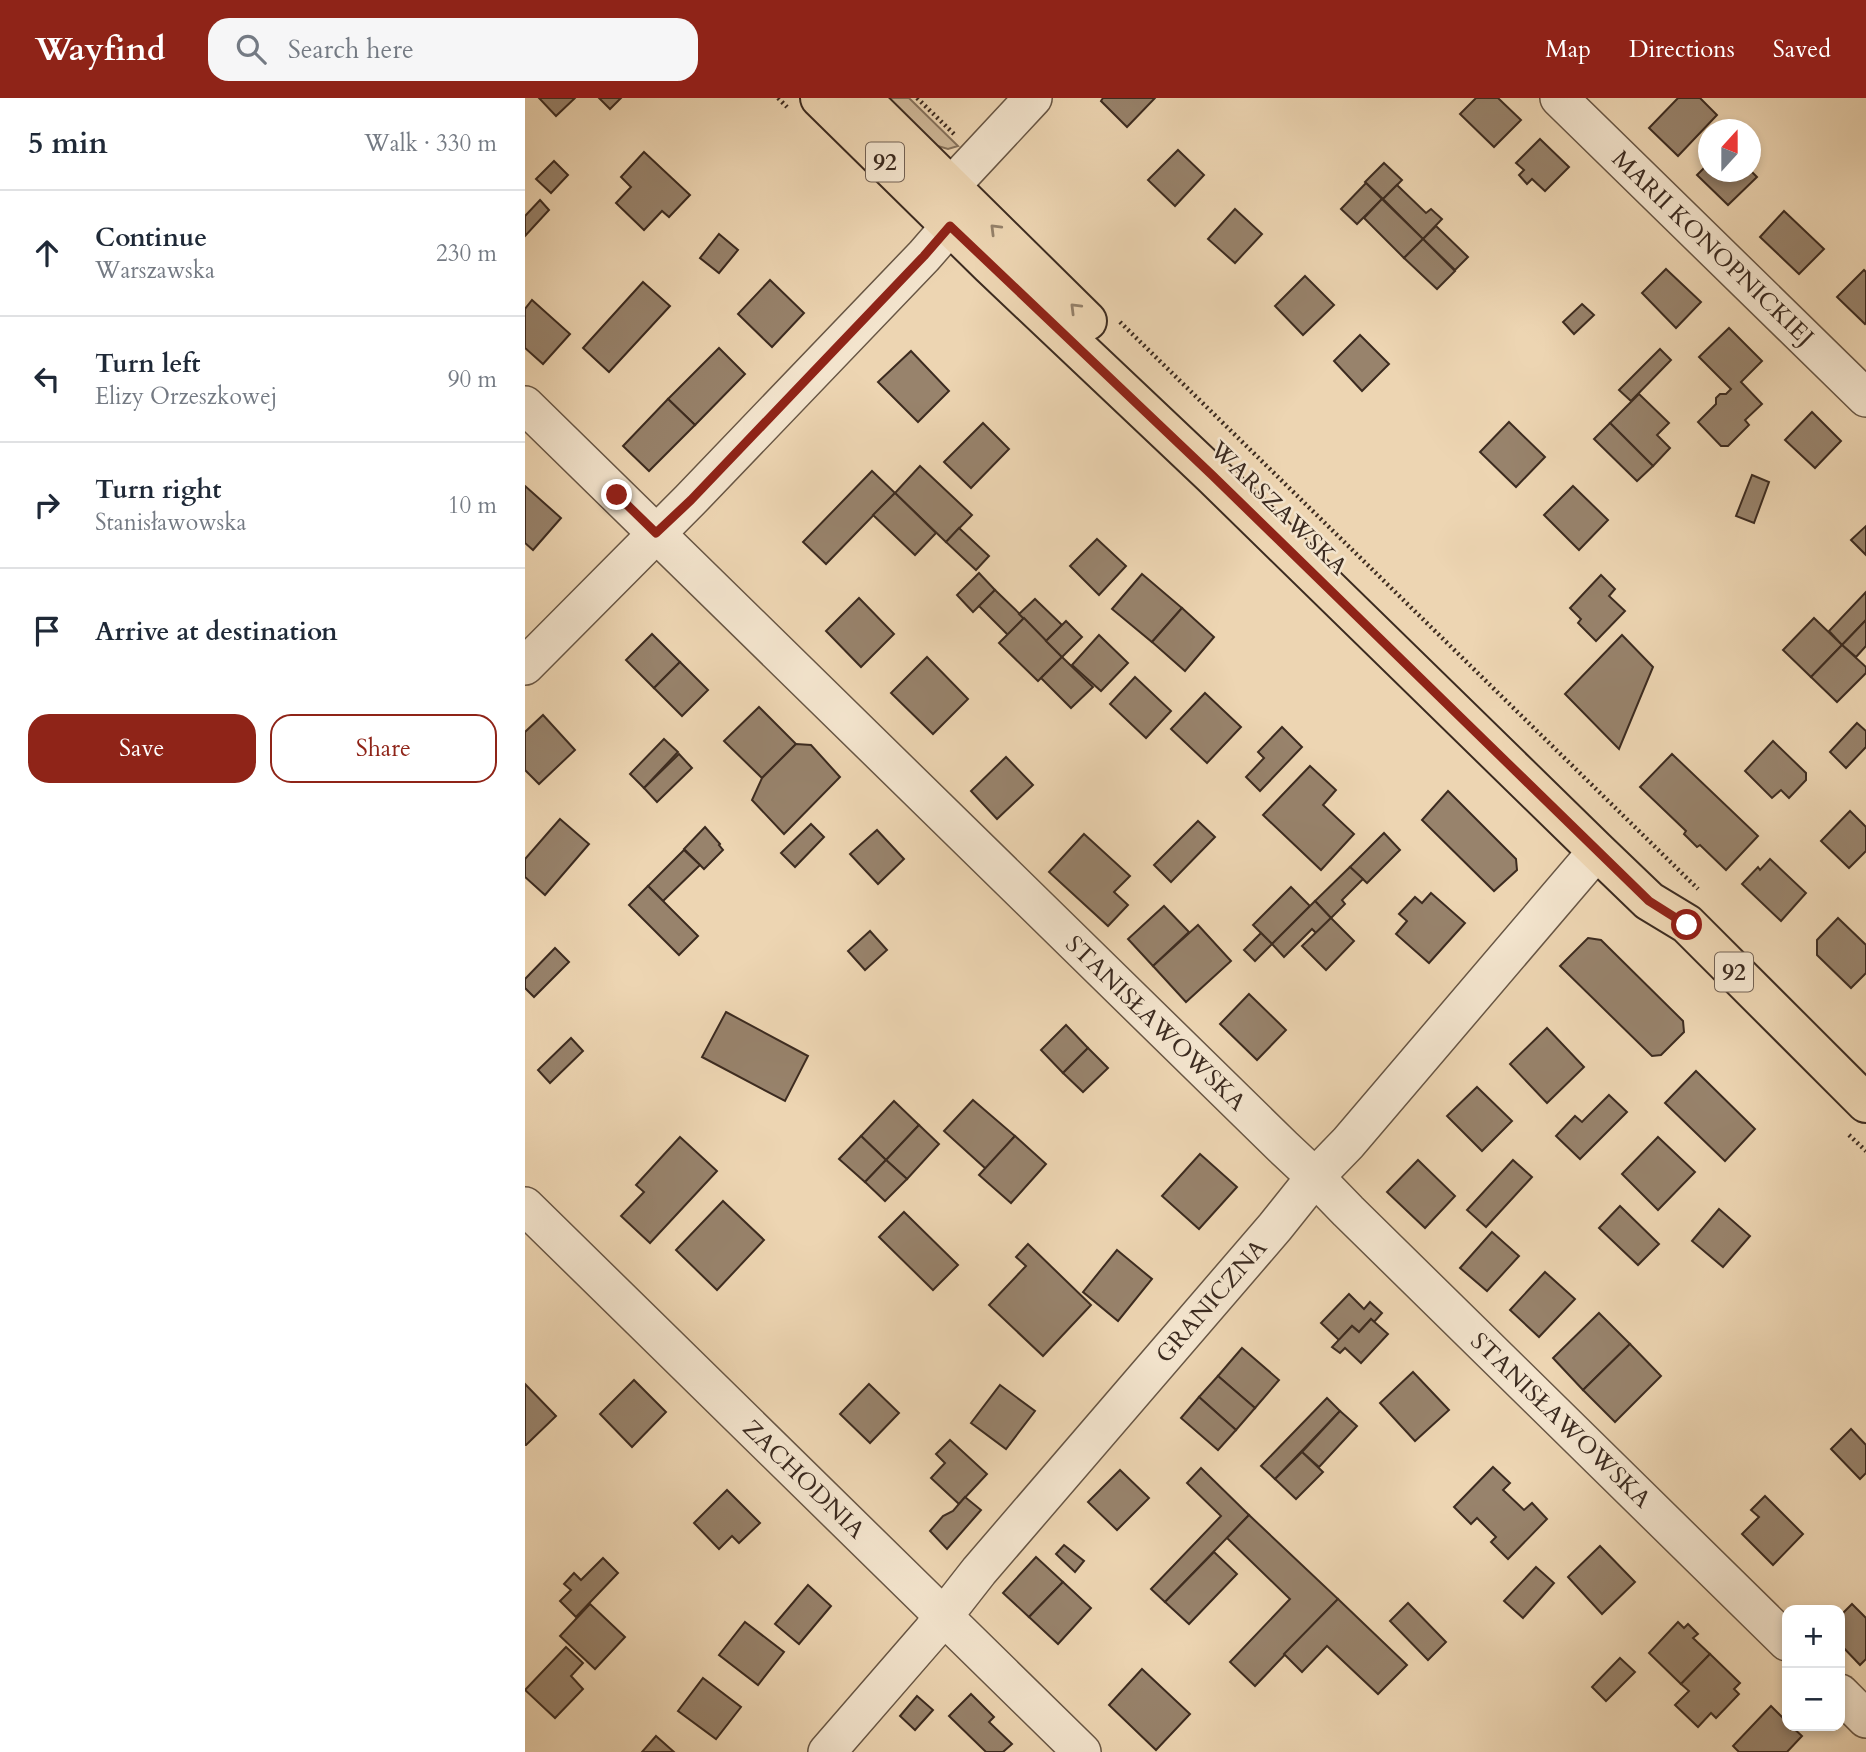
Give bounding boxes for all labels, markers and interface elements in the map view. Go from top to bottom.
search box [208,18,698,81]
text: Wayfind [35,27,166,72]
icon: search [232,30,270,68]
text: Search here [288,32,414,67]
text: Map [1545,33,1591,66]
text: Directions [1629,33,1735,66]
text: Saved [1773,33,1831,66]
north arrow [1698,119,1761,182]
text: 5 min [28,123,108,164]
text: Walk · 330 m [364,128,497,159]
road number: 92 [866,142,904,181]
street label: MARII KONOPNICKIEJ [1604,143,1821,354]
text: Continue [95,220,207,255]
one-way arrow [990,225,1003,238]
icon: ahead [28,234,66,272]
text: 230 m [436,238,497,269]
text: Warszawska [95,255,215,286]
one-way arrow [1070,304,1083,317]
text: Turn left [95,346,200,381]
icon: left [28,360,66,398]
text: 90 m [448,364,497,395]
text: Elizy Orzeszkowej [95,381,277,412]
street label: WARSZAWSKA [1202,433,1355,583]
text: Turn right [95,472,222,507]
route end [601,479,632,510]
icon: right [28,486,66,524]
text: 10 m [448,490,497,521]
text: Stanisławowska [95,507,247,538]
icon: arrive [28,612,66,650]
text: Arrive at destination [95,614,338,649]
button: Save [28,714,256,783]
button: Share [270,714,497,783]
route start [1671,909,1702,940]
street label: STANISŁAWOWSKA [1058,928,1254,1119]
road number: 92 [1715,952,1753,992]
street label: GRANICZNA [1148,1232,1275,1370]
street label: STANISŁAWOWSKA [1463,1325,1659,1516]
street label: ZACHODNIA [735,1412,873,1547]
map controls [1782,1605,1845,1731]
button: + [1782,1605,1845,1668]
button: − [1782,1668,1845,1731]

